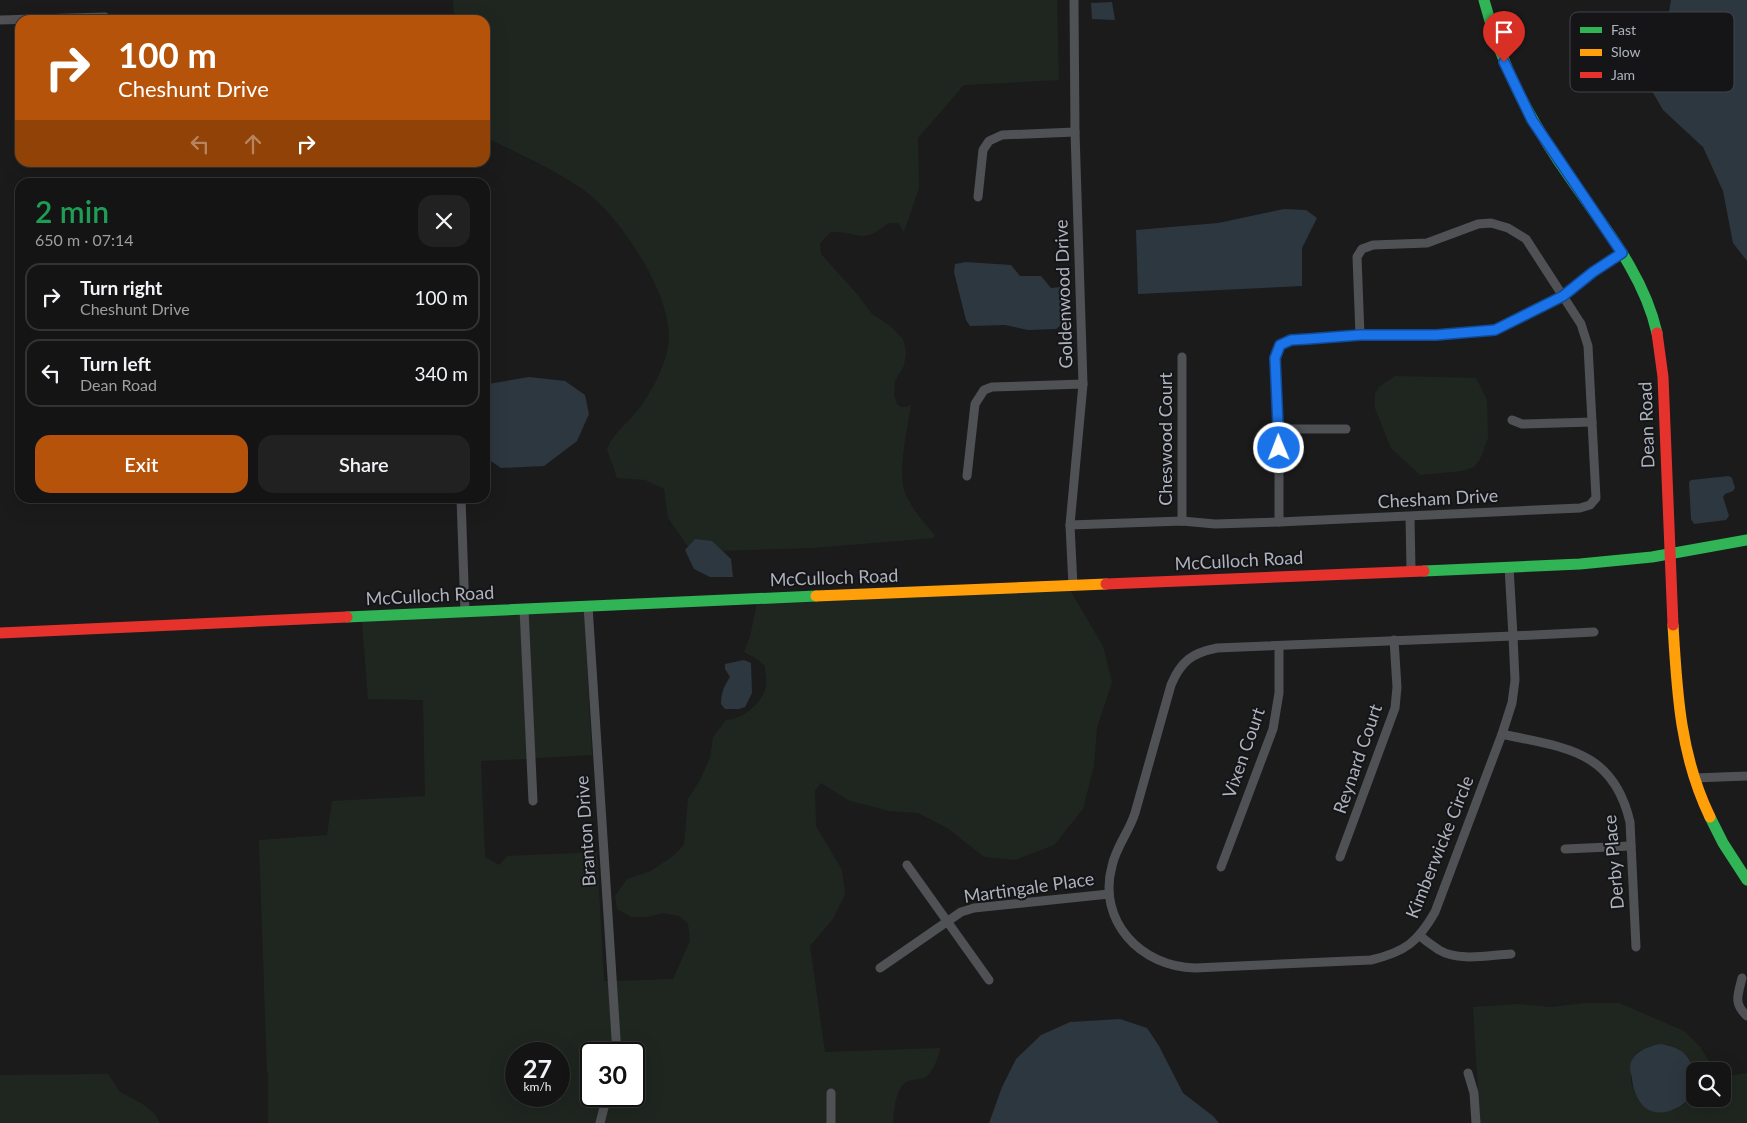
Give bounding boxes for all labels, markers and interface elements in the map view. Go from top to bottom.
pin [1483,11,1525,62]
legend [1570,12,1734,92]
icon: arrive [1490,18,1518,46]
text: Fast [1611,21,1636,38]
text: 100 m [118,33,217,75]
icon: right [35,35,100,100]
text: Slow [1611,43,1641,60]
text: Jam [1611,66,1635,83]
text: Cheshunt Drive [118,75,269,102]
icon: left [186,130,214,158]
icon: ahead [239,130,267,158]
icon: right [292,130,320,158]
text: 2 min [35,193,109,229]
button: close [418,195,470,247]
street label: Goldenwood Drive [1049,219,1077,369]
text: 650 m · 07:14 [35,230,134,249]
text: Turn right [80,276,162,299]
icon: right [37,283,65,311]
text: 100 m [414,286,468,309]
text: Cheshunt Drive [80,299,190,318]
text: Turn left [80,352,151,375]
icon: left [37,359,65,387]
text: 340 m [414,362,468,385]
street label: Cheswood Court [1154,372,1176,506]
text: Dean Road [80,375,157,394]
street label: Dean Road [1633,381,1659,469]
position arrow [1252,421,1304,473]
button: Exit [35,435,248,493]
button: Share [258,435,470,493]
street label: Chesham Drive [1377,484,1499,512]
street label: McCulloch Road [1174,546,1304,574]
street label: McCulloch Road [769,564,899,590]
street label: McCulloch Road [365,581,495,609]
street label: Reynard Court [1328,701,1386,816]
street label: Vixen Court [1217,704,1269,801]
street label: Kimberwicke Circle [1400,772,1478,921]
street label: Branton Drive [570,775,600,887]
street label: Derby Place [1598,814,1628,910]
street label: Martingale Place [962,867,1096,907]
speed limit sign: 30 [580,1042,645,1107]
text: 27 [523,1053,552,1083]
map controls [1686,1062,1731,1107]
button: search [1686,1062,1731,1107]
text: km/h [523,1079,552,1094]

